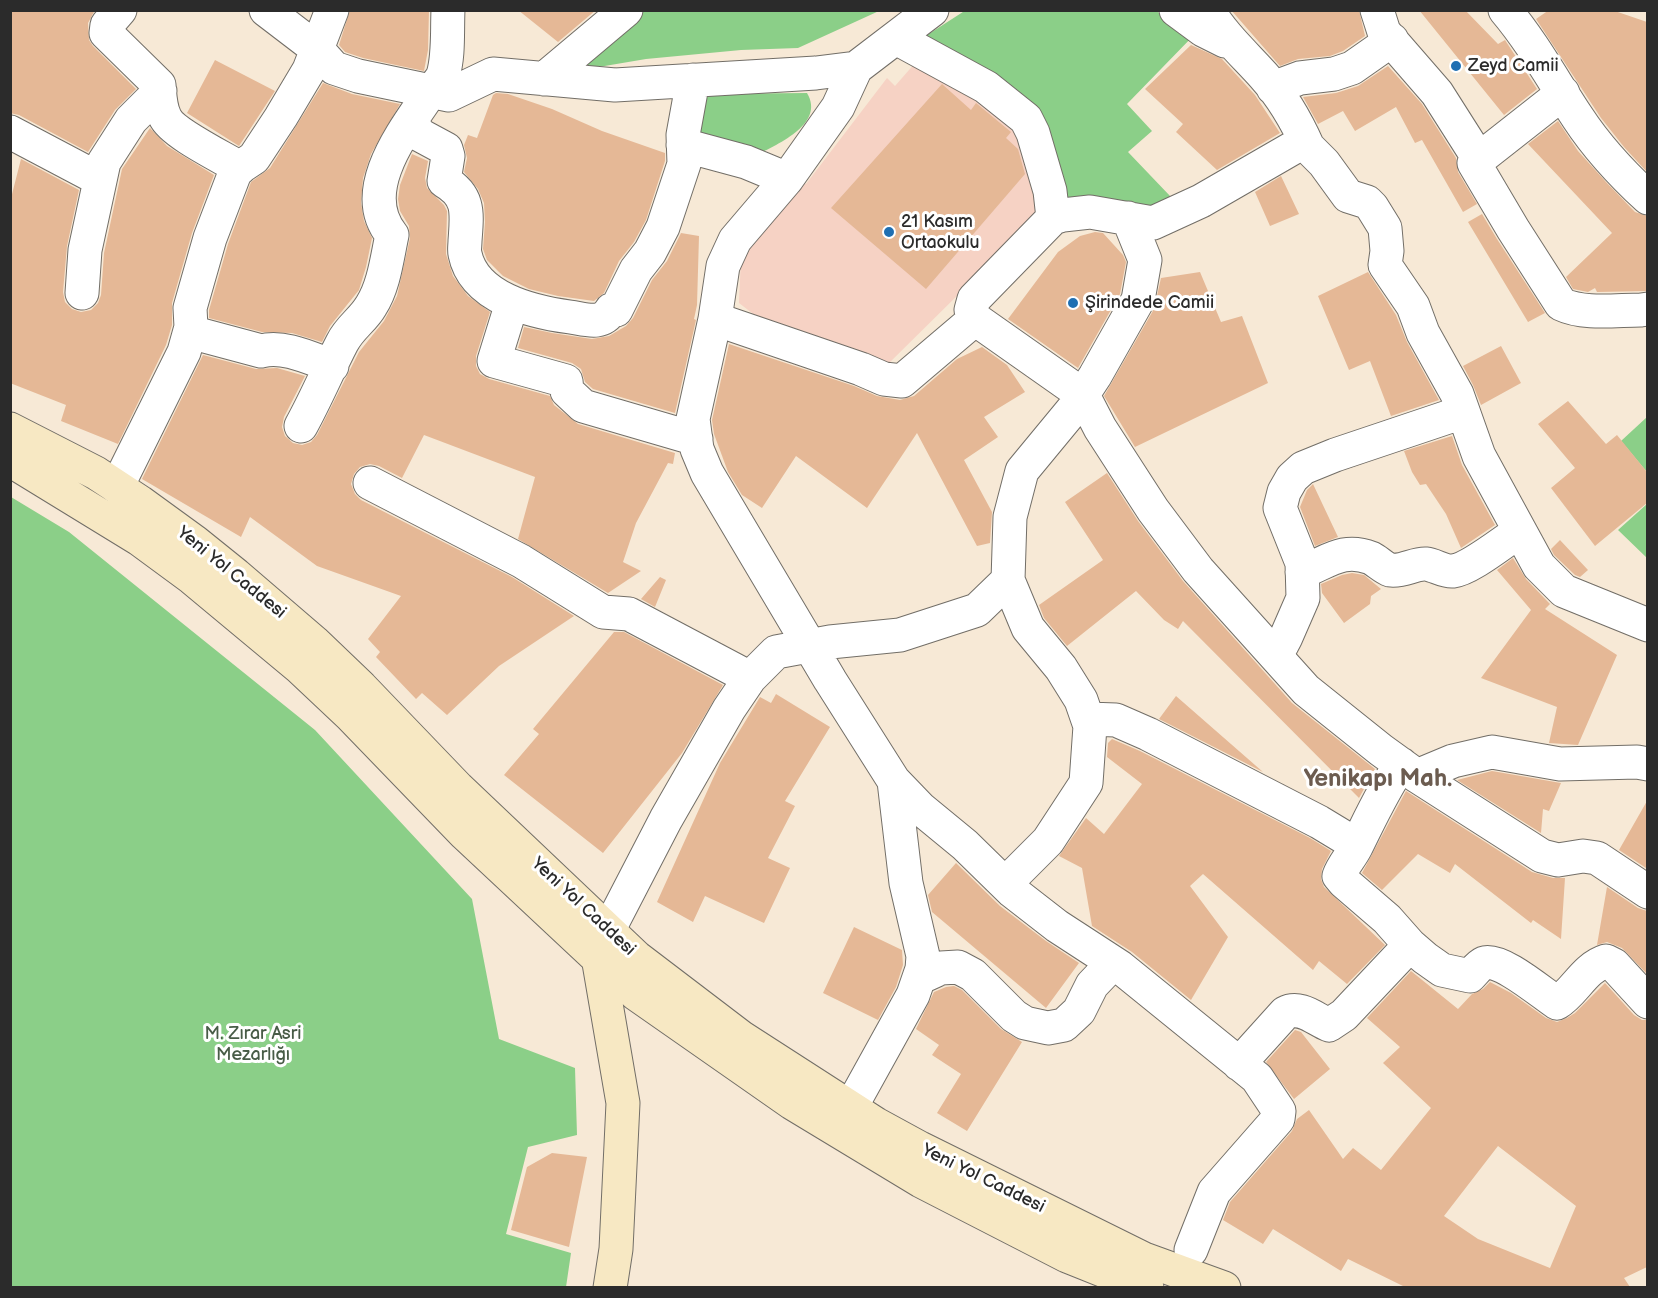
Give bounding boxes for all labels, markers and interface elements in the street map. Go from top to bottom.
place label: Zeyd Camii [1468,55,1559,77]
marker: Zeyd Camii [1449,59,1463,73]
place label: 21 Kasım Ortaokulu [901,211,980,254]
marker: 21 Kasım Ortaokulu [882,225,896,239]
place label: Şirindede Camii [1085,292,1214,314]
marker: Şirindede Camii [1066,296,1080,310]
street label: Yeni Yol Caddesi [172,522,290,624]
district label: Yenikapı Mah. [1304,766,1452,794]
street label: Yeni Yol Caddesi [526,853,640,961]
park label: M. Zırar Asri Mezarlığı [205,1023,301,1066]
street label: Yeni Yol Caddesi [918,1140,1048,1218]

